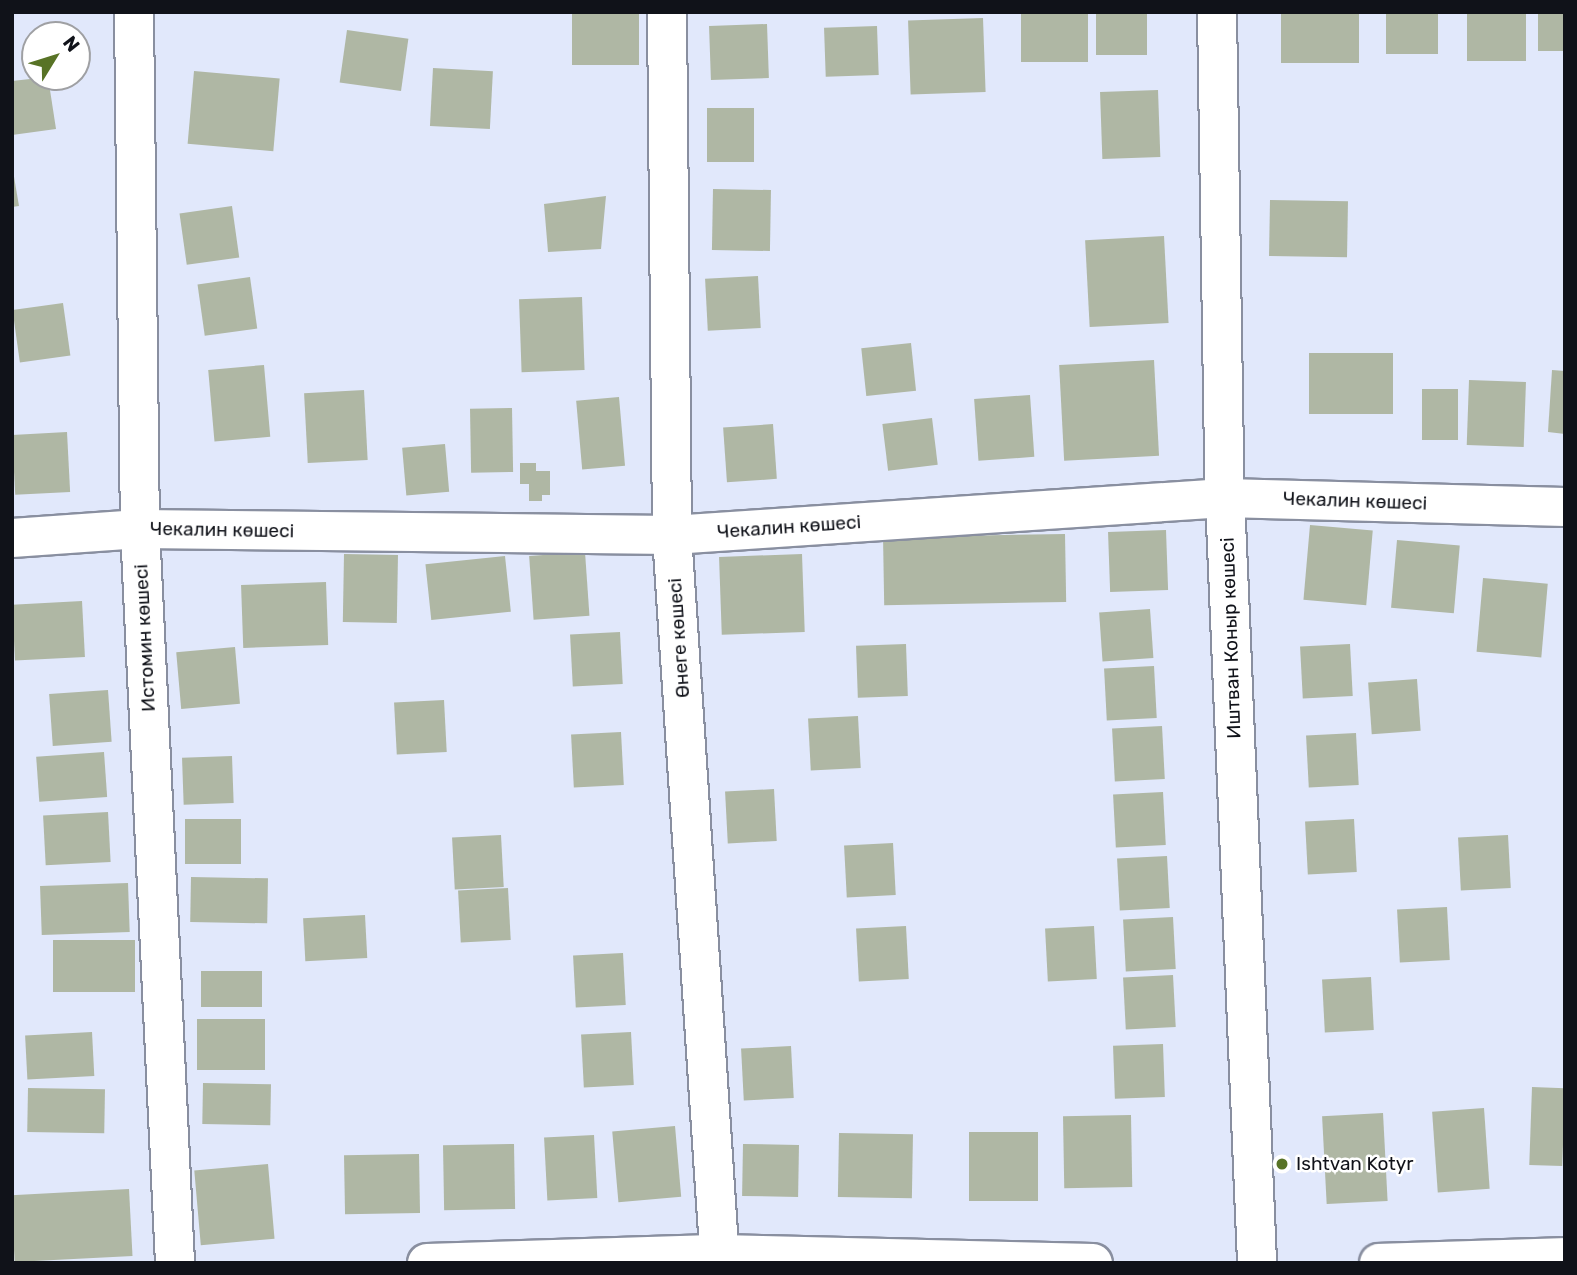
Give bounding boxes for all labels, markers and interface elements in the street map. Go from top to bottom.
north arrow [21,21,91,91]
text: N [58,32,85,56]
street label: Чекалин көшесі [1282,487,1428,515]
street label: Чекалин көшесі [716,511,862,543]
street label: Чекалин көшесі [150,517,294,543]
street label: Иштван Коныр көшесі [1216,537,1246,739]
street label: Истомин көшесі [130,564,160,712]
street label: Өнеге көшесі [663,577,695,699]
place label: Ishtvan Kotyr [1296,1153,1413,1175]
marker: Ishtvan Kotyr [1274,1156,1290,1172]

